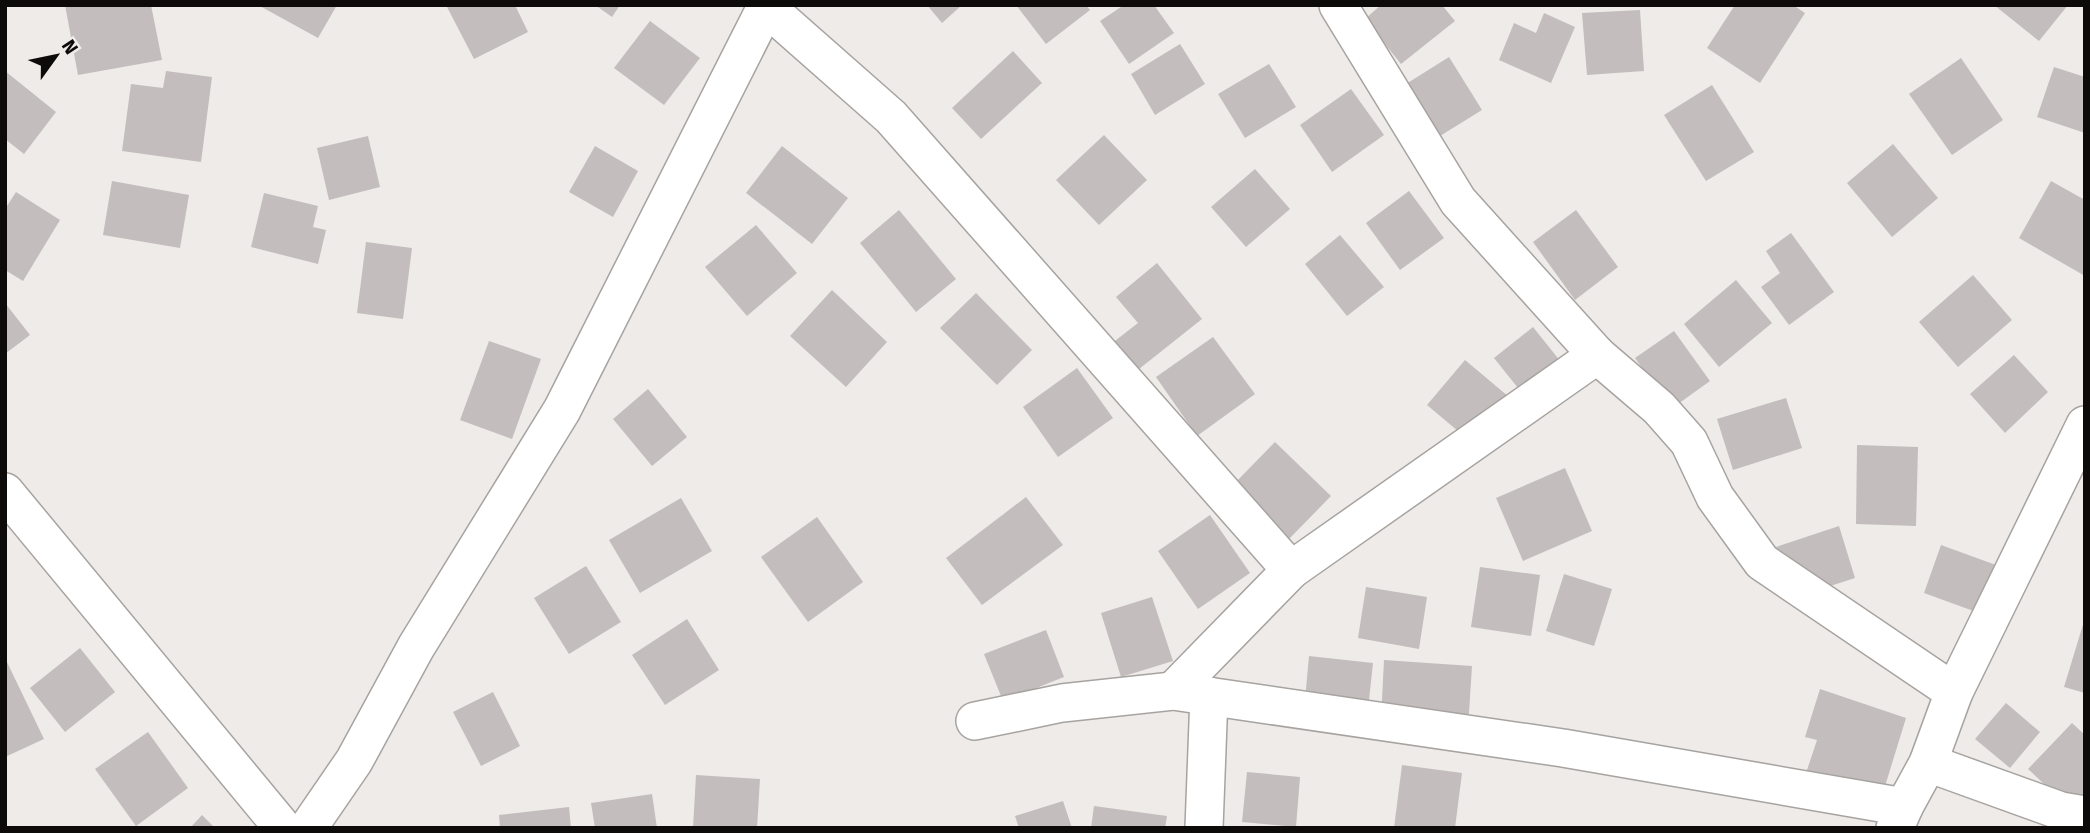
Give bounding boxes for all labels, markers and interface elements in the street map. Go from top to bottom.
north arrow [21,21,91,91]
text: N [57,35,83,59]

